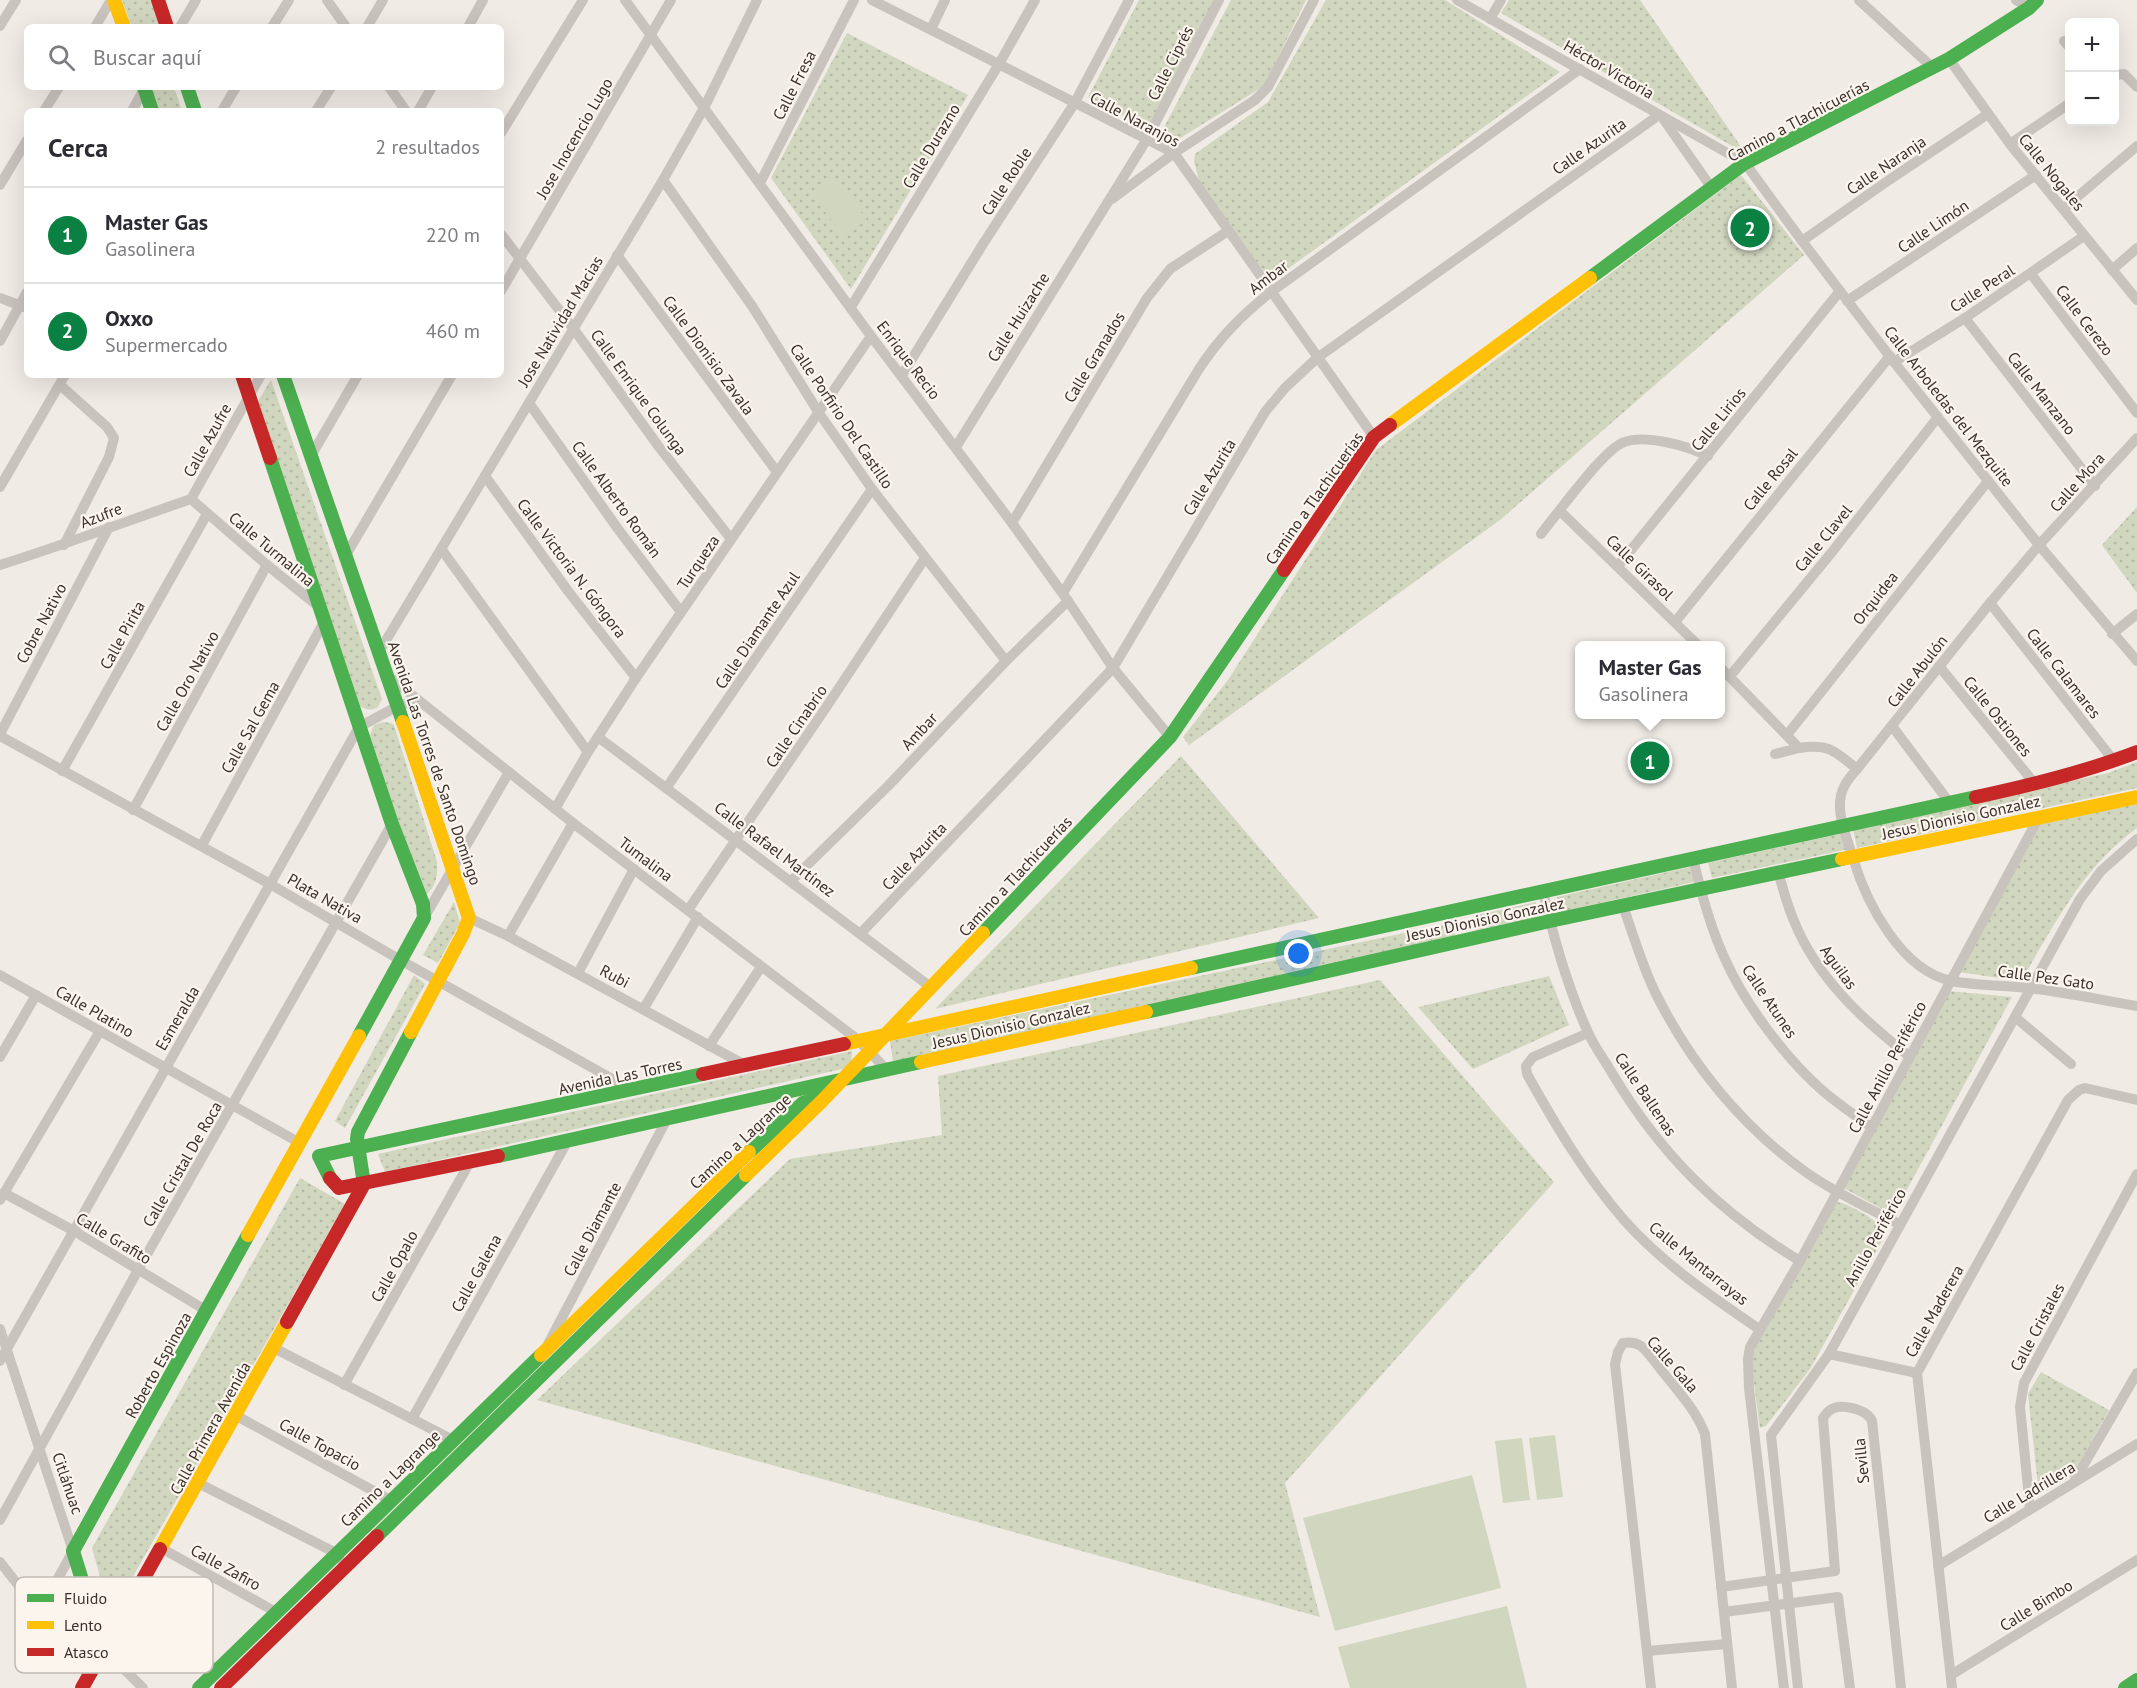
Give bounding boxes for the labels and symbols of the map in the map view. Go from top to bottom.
street label: Calle Ciprés [1143,22,1197,104]
street label: Héctor Victoria [1560,35,1658,103]
street label: Calle Fresa [768,47,820,123]
street label: Jose Inocencio Lugo [531,74,617,203]
street label: Camino a Tlachicuerías [1724,74,1872,166]
street label: Calle Naranjos [1087,87,1184,151]
street label: Calle Durazno [898,100,964,192]
street label: Calle Azurita [1548,113,1630,179]
street label: Calle Nogales [2015,129,2090,215]
street label: Calle Naranja [1842,131,1930,199]
street label: Calle Roble [977,143,1035,219]
street label: Calle Limón [1894,195,1972,257]
pin: 2 [1730,206,1770,250]
street label: Jose Natividad Macias [513,252,607,391]
street label: Ambar [1244,255,1292,298]
street label: Calle Peral [1946,260,2018,316]
street label: Calle Huizache [983,269,1053,365]
street label: Calle Cerezo [2052,280,2118,360]
street label: Calle Dionisio Zavala [659,291,759,419]
street label: Calle Granados [1059,308,1129,406]
street label: Enrique Recio [873,317,945,403]
street label: Calle Arboledas del Mezquite [1880,322,2018,490]
street label: Calle Enrique Colunga [587,325,691,459]
street label: Calle Porfirio Del Castillo [786,340,898,492]
street label: Calle Manzano [2003,347,2081,439]
street label: Calle Lirios [1686,383,1750,455]
street label: Calle Azufre [178,400,236,480]
street label: Camino a Tlachicuerías [1261,428,1368,568]
street label: Calle Azurita [1178,435,1240,519]
street label: Calle Alberto Román [568,437,666,561]
street label: Calle Rosal [1739,443,1802,515]
street label: Calle Mora [2045,448,2109,516]
street label: Calle Victoria N. Góngora [513,494,631,642]
street label: Azufre [77,498,125,532]
street label: Calle Clavel [1790,500,1856,576]
street label: Calle Turmalina [225,507,319,591]
street label: Calle Girasol [1602,530,1678,604]
street label: Turqueza [673,531,723,593]
street label: Calle Diamante Azul [710,567,804,693]
street label: Orquidea [1848,567,1902,629]
street label: Cobre Nativo [11,579,71,667]
street label: Calle Pirita [95,597,149,673]
street label: Calle Calamares [2023,624,2106,722]
street label: Calle Oro Nativo [151,627,223,735]
street label: Calle Abulón [1882,631,1952,711]
street label: Avenida Las Torres de Santo Domingo [384,638,486,888]
street label: Calle Ostiones [1959,672,2037,761]
street label: Calle Sal Gema [216,677,284,777]
street label: Calle Cinabrio [761,681,831,771]
street label: Ambar [897,708,942,754]
pin: 1 [1630,738,1670,783]
street label: Jesus Dionisio Gonzalez [1879,790,2042,844]
street label: Calle Rafael Martínez [711,797,839,901]
street label: Camino a Tlachicuerías [954,811,1076,940]
street label: Calle Azurita [877,818,951,894]
street label: Tumalina [615,832,677,886]
street label: Plata Nativa [284,869,366,927]
street label: Jesus Dionisio Gonzalez [1403,892,1566,946]
your location [1284,939,1313,968]
street label: Aguilas [1816,941,1862,993]
street label: Rubi [597,960,633,992]
street label: Calle Atunes [1738,960,1802,1042]
street label: Calle Pez Gato [1996,960,2096,994]
street label: Calle Platino [52,981,138,1041]
street label: Esmeralda [151,982,203,1054]
street label: Jesus Dionisio Gonzalez [929,997,1092,1053]
street label: Calle Anillo Periférico [1844,997,1930,1137]
street label: Calle Ballenas [1611,1048,1681,1140]
street label: Avenida Las Torres [556,1053,684,1099]
street label: Camino a Lagrange [685,1089,795,1193]
street label: Calle Cristal De Roca [138,1098,226,1230]
street label: Calle Diamante [559,1178,625,1280]
street label: Anillo Periférico [1840,1184,1910,1290]
street label: Calle Grafito [73,1208,155,1268]
street label: Calle Mantarrayas [1645,1217,1753,1309]
street label: Calle Ópalo [366,1226,422,1306]
street label: Calle Galena [446,1231,506,1315]
street label: Calle Maderera [1900,1261,1968,1361]
street label: Calle Cristales [2005,1279,2069,1374]
street label: Roberto Espinoza [121,1308,195,1422]
street label: Calle Gala [1643,1331,1703,1397]
street label: Calle Primera Avenida [165,1358,255,1498]
street label: Calle Topacio [276,1413,364,1475]
street label: Camino a Lagrange [336,1425,444,1531]
street label: Sevilla [1849,1437,1873,1485]
street label: Citláhuac [48,1449,88,1517]
street label: Calle Ladrillera [1979,1457,2079,1527]
street label: Calle Zafiro [187,1540,265,1594]
street label: Calle Bimbo [1996,1575,2076,1635]
legend [15,1577,213,1673]
text: Fluido [64,1588,107,1608]
text: Lento [64,1615,102,1635]
text: Atasco [64,1642,109,1662]

